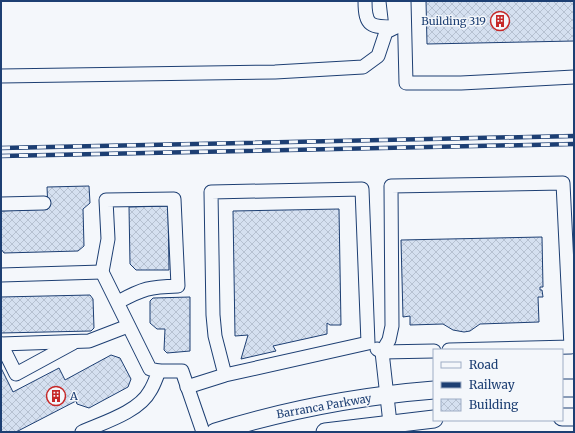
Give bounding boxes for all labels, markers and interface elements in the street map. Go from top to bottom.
building icon: Building 319 [489,10,511,32]
place label: Building 319 [421,14,486,28]
legend [433,349,563,421]
text: Road [469,357,498,372]
text: Railway [469,377,515,392]
building icon: A [45,385,67,407]
place label: A [69,389,78,403]
street label: Barranca Parkway [275,391,373,421]
text: Building [469,397,519,412]

